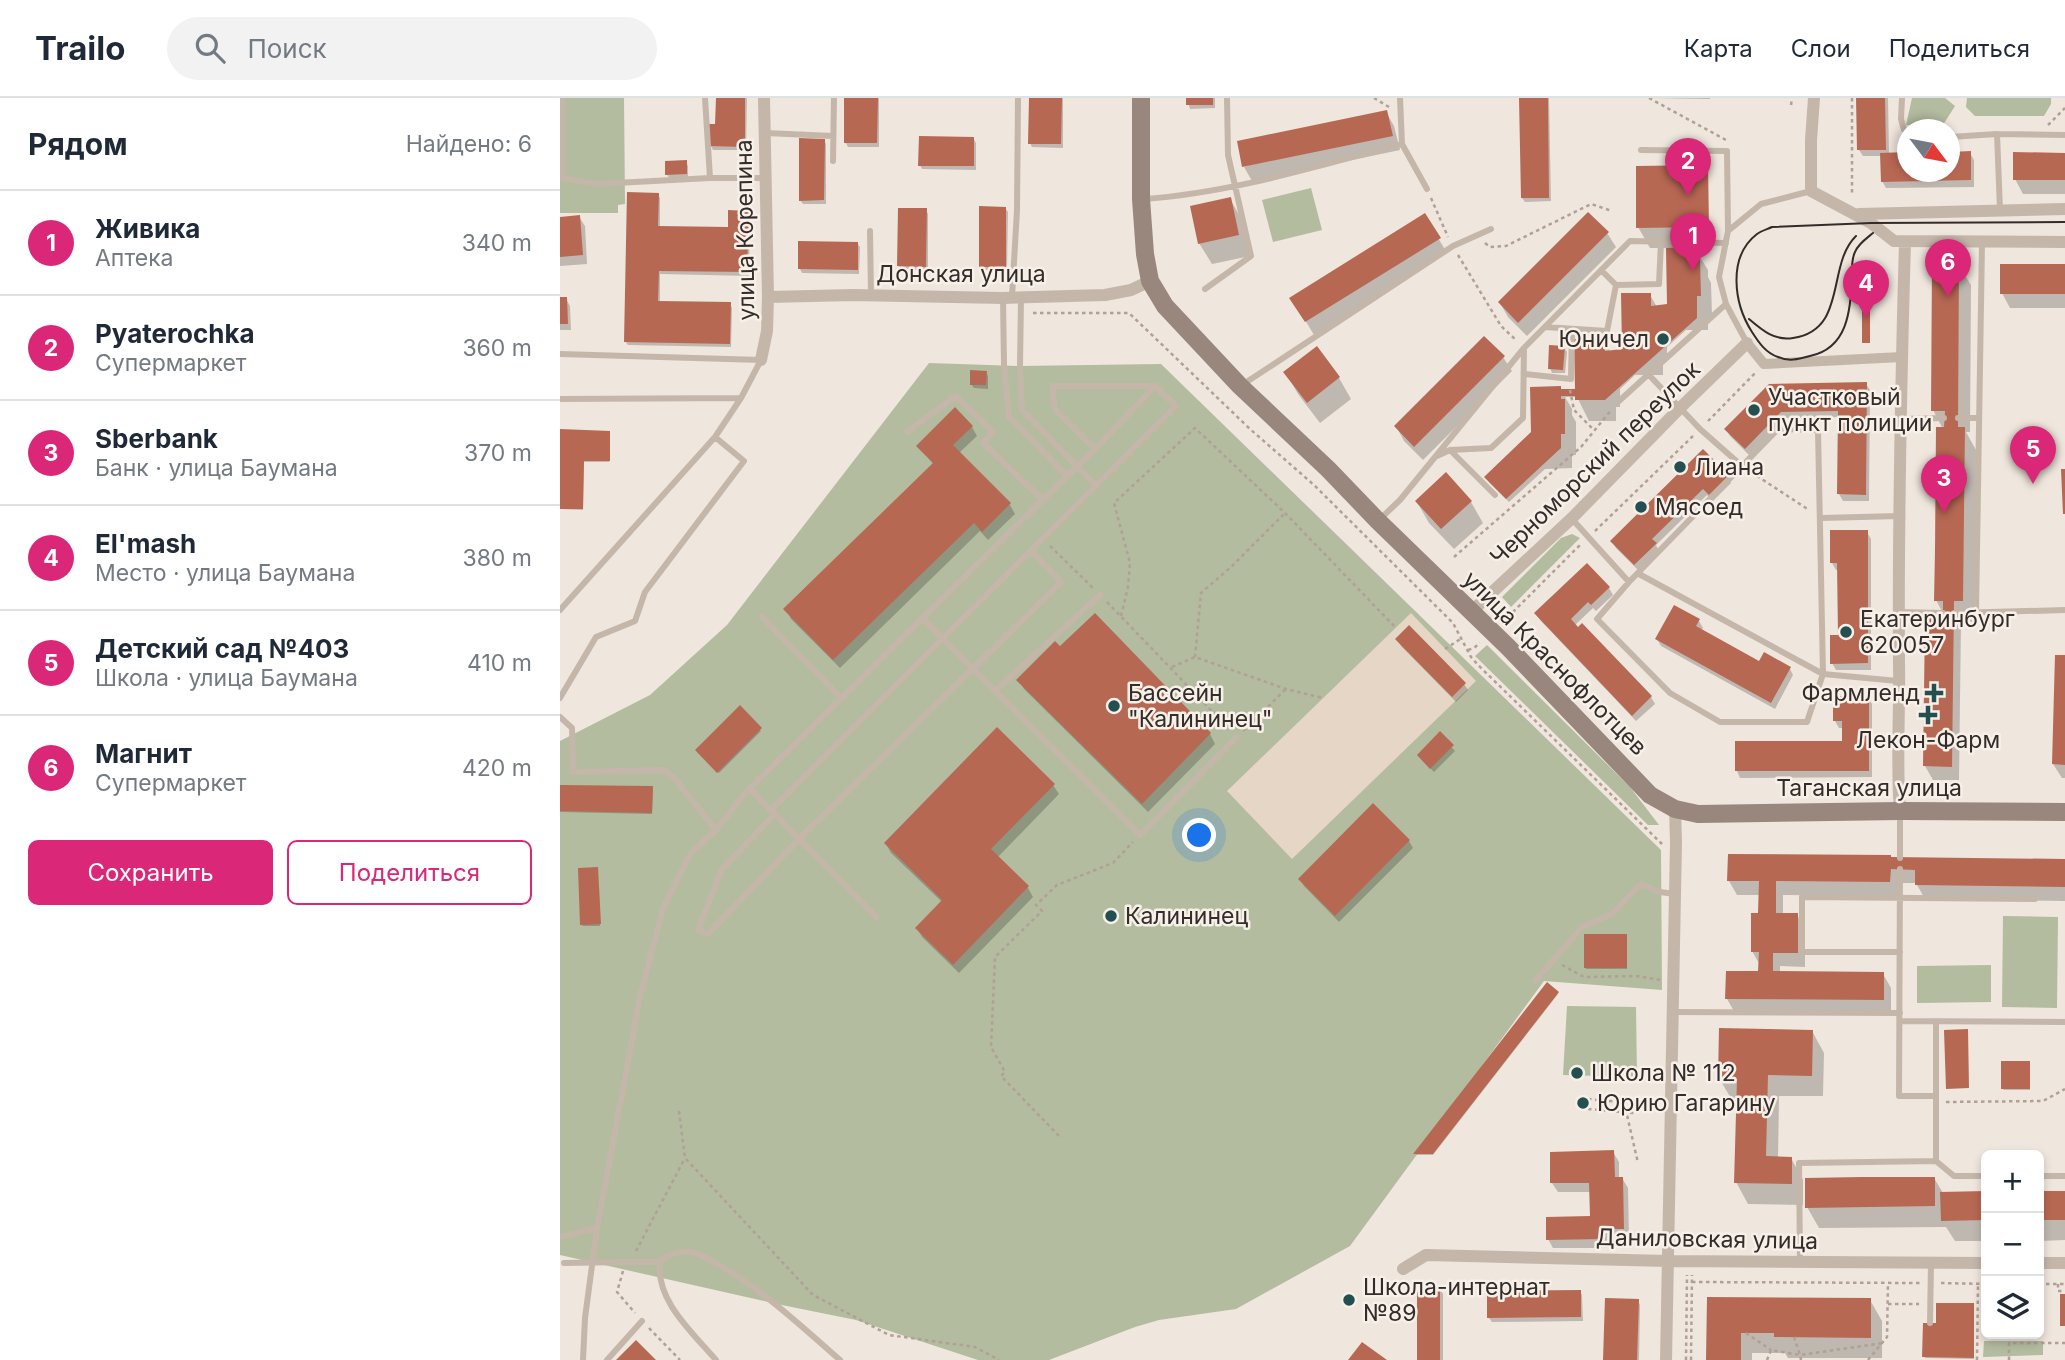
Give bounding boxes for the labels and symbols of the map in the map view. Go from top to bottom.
north arrow [1897,119,1960,182]
pin: 2 [1665,138,1711,196]
street label: улица Корепина [729,139,761,321]
pin: 1 [1670,213,1716,271]
pin: 6 [1925,239,1971,297]
street label: Донская улица [876,260,1046,288]
pin: 4 [1843,260,1889,318]
place label: Юничел [1559,325,1649,353]
marker: Юничел [1655,331,1671,347]
street label: Черноморский переулок [1484,355,1706,571]
place label: Участковый пункт полиции [1768,383,1932,437]
marker: Участковый пункт полиции [1746,402,1762,418]
pin: 5 [2010,426,2056,484]
place label: Лиана [1694,453,1764,481]
pin: 3 [1921,455,1967,513]
marker: Лиана [1672,459,1688,475]
place label: Мясоед [1655,493,1743,521]
marker: Мясоед [1633,499,1649,515]
street label: улица Краснофлотцев [1457,565,1653,761]
place label: Екатеринбург 620057 [1860,605,2015,659]
marker: Екатеринбург 620057 [1838,624,1854,640]
place label: Бассейн "Калининец" [1128,679,1273,733]
place label: Фармленд [1802,679,1920,707]
marker: Фармленд [1926,685,1942,701]
marker: Бассейн "Калининец" [1106,698,1122,714]
marker: Лекон-Фарм [1920,707,1936,723]
place label: Лекон-Фарм [1856,726,2000,754]
street label: Таганская улица [1776,774,1962,802]
your location [1182,818,1216,852]
place label: Калининец [1125,902,1248,930]
marker: Калининец [1103,908,1119,924]
place label: Школа № 112 [1591,1059,1736,1087]
marker: Школа № 112 [1569,1065,1585,1081]
place label: Юрию Гагарину [1597,1089,1776,1117]
marker: Юрию Гагарину [1575,1095,1591,1111]
street label: Даниловская улица [1596,1223,1818,1255]
place label: Школа-интернат №89 [1363,1273,1550,1327]
marker: Школа-интернат №89 [1341,1292,1357,1308]

